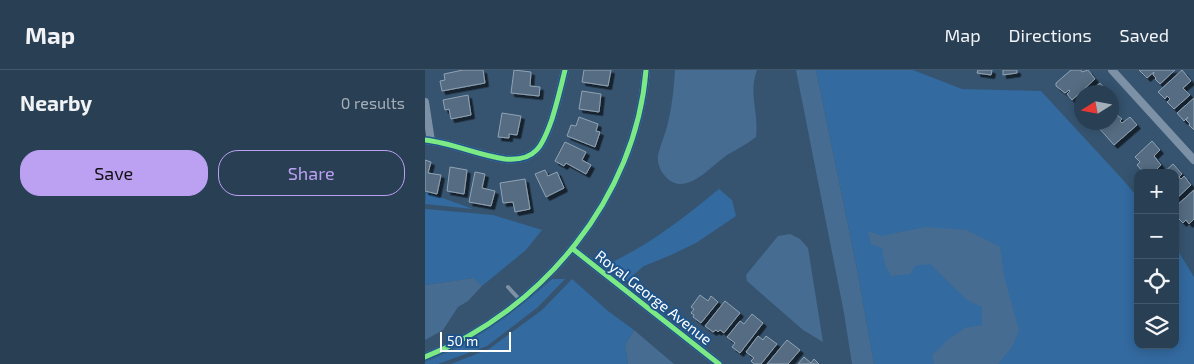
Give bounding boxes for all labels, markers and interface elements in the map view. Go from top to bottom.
text: Map [25,20,75,49]
text: Map [944,24,981,46]
text: Directions [1009,24,1092,46]
text: Saved [1120,24,1169,46]
north arrow [1074,85,1119,130]
text: Nearby [20,90,92,115]
text: 0 results [341,93,405,112]
button: Save [20,150,208,196]
button: Share [218,150,405,196]
map controls [1134,169,1179,349]
button: + [1134,169,1179,214]
button: − [1134,214,1179,259]
street label: Royal George Avenue [592,246,716,348]
button: locate [1134,259,1179,304]
button: layers [1134,304,1179,349]
scale bar [440,329,511,352]
text: 50 m [447,332,478,349]

